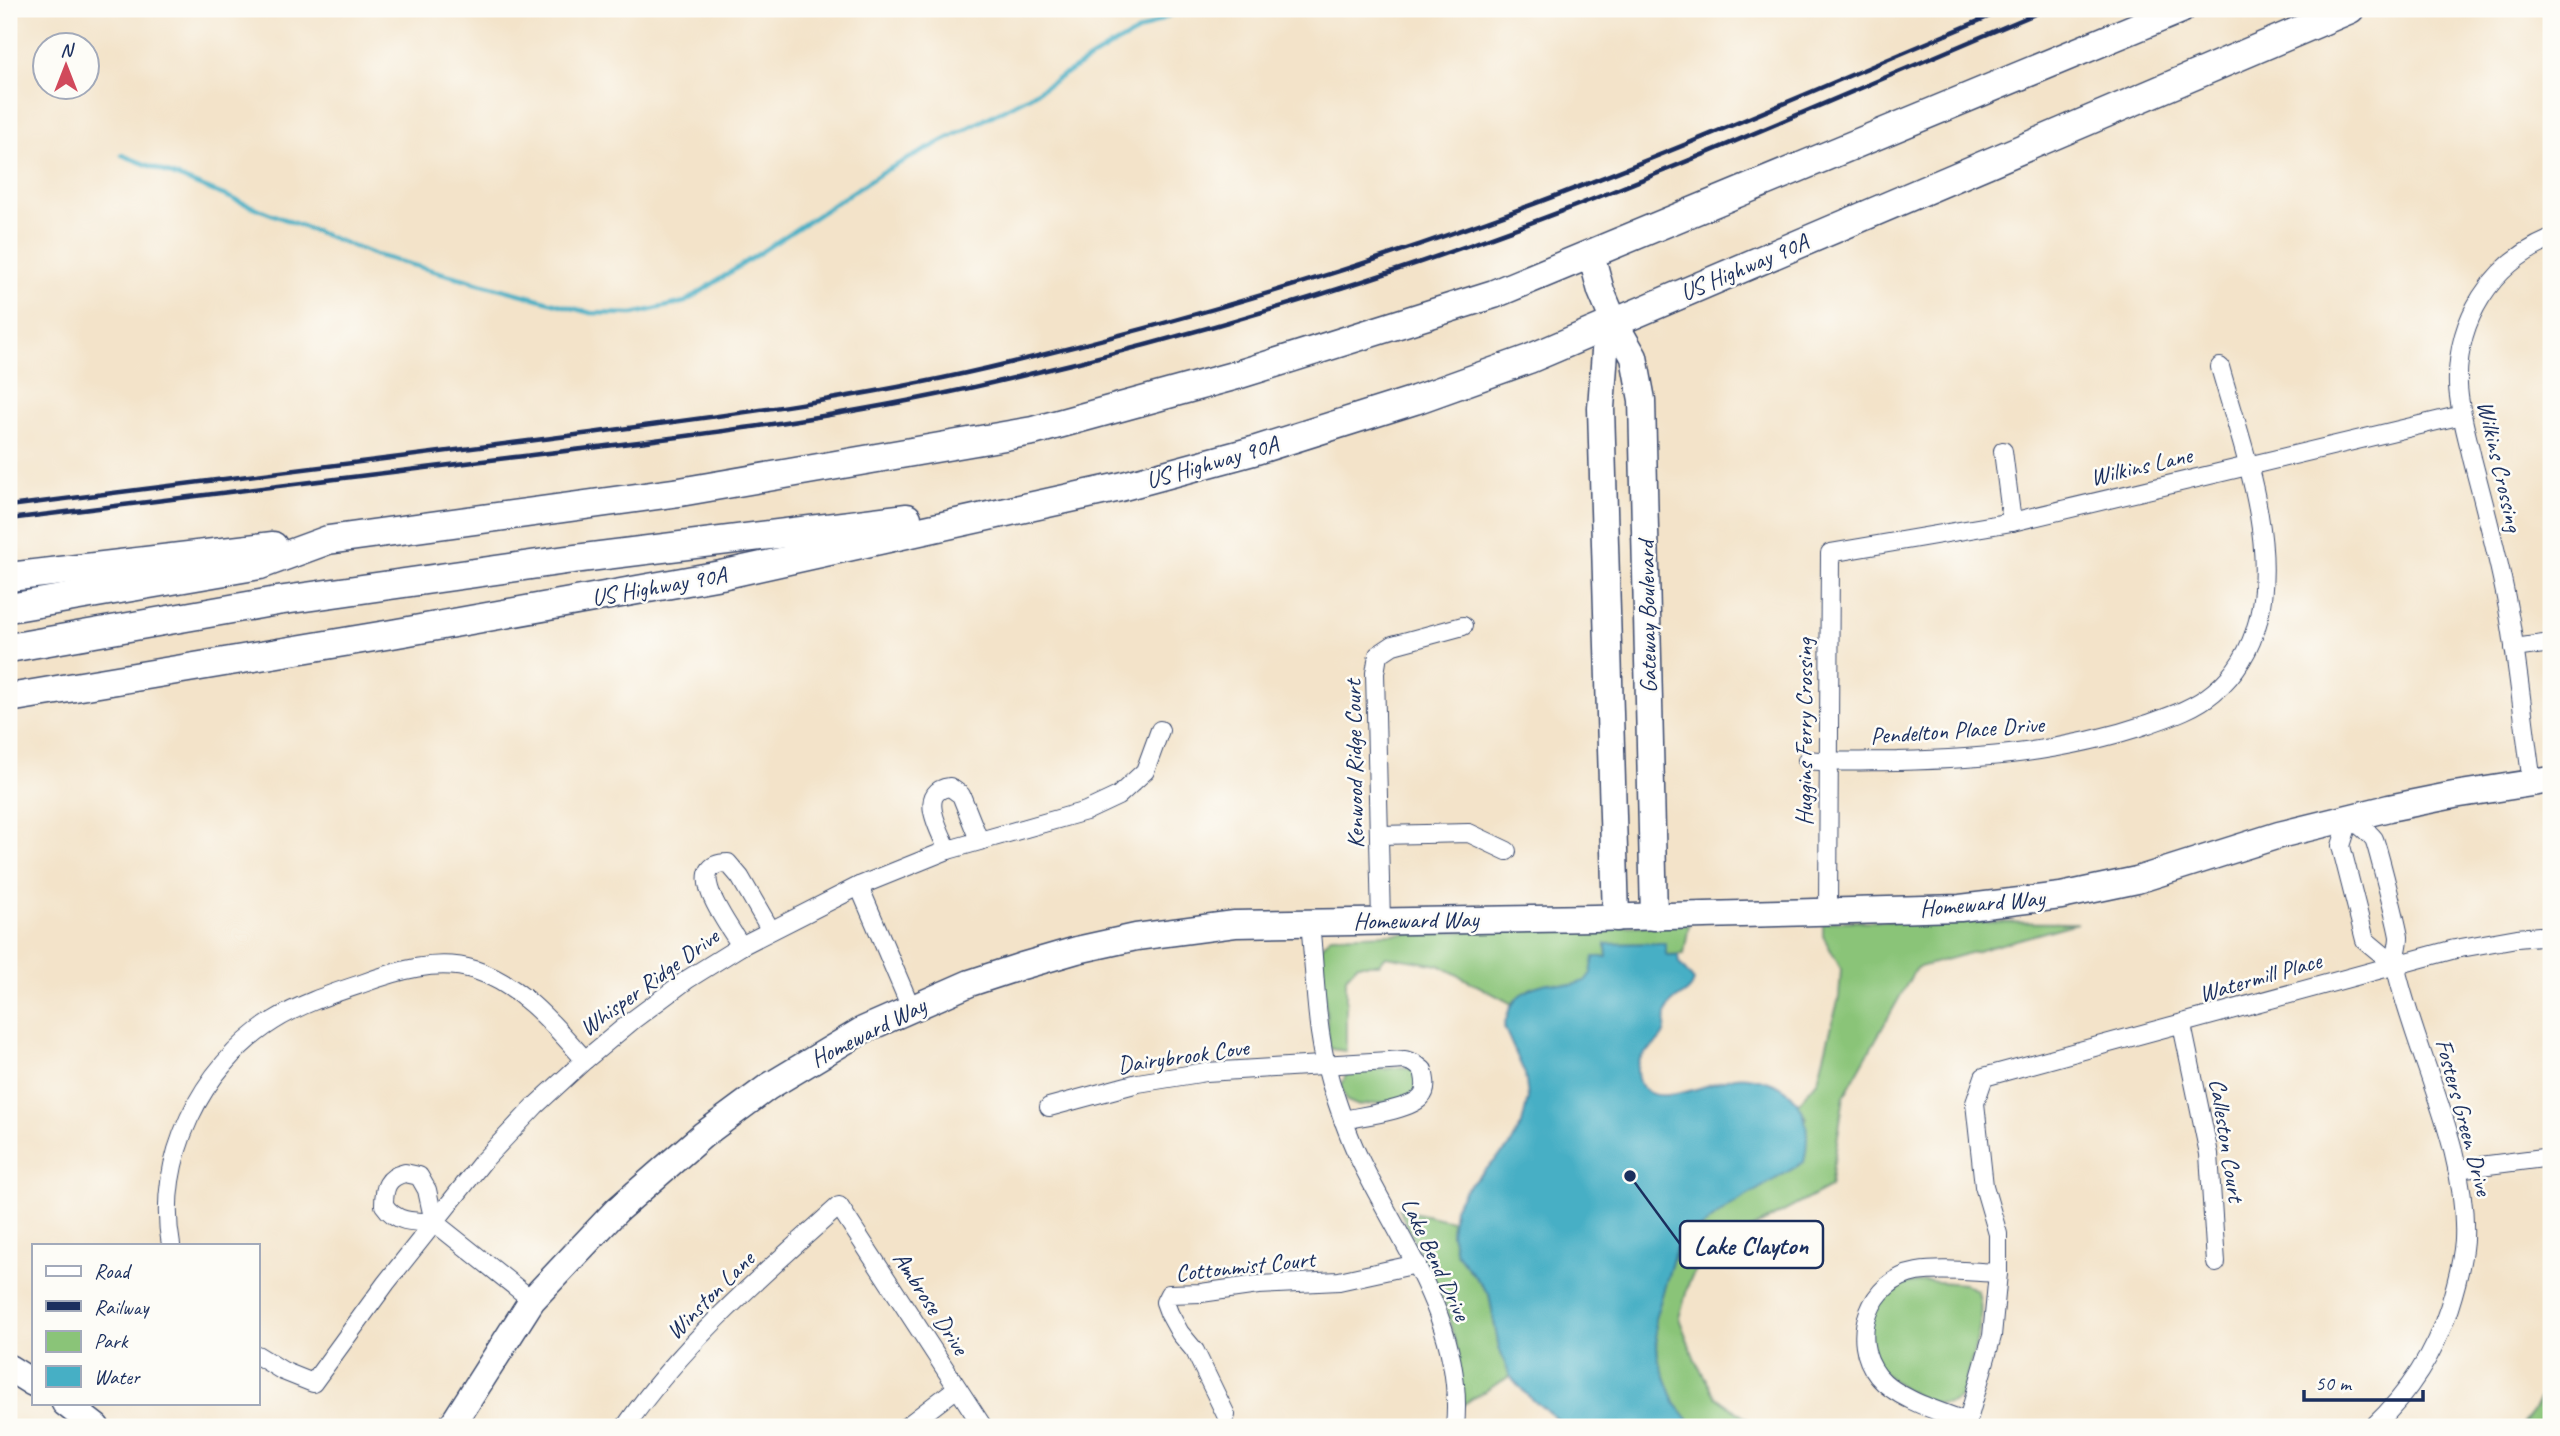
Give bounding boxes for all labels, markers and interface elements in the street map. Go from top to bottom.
north arrow [32,32,102,102]
text: N [60,38,75,62]
street label: US Highway 90A [1675,226,1813,307]
street label: Wilkins Crossing [2470,398,2530,536]
street label: US Highway 90A [1142,429,1282,495]
street label: Wilkins Lane [2087,439,2197,492]
street label: Gateway Boulevard [1631,537,1663,693]
street label: US Highway 90A [589,559,730,613]
street label: Huggins Ferry Crossing [1789,637,1819,826]
street label: Kenwood Ridge Court [1337,677,1370,849]
street label: Pendelton Place Drive [1869,709,2047,751]
street label: Homeward Way [1918,882,2048,923]
street label: Homeward Way [1353,904,1481,936]
street label: Whisper Ridge Drive [574,920,726,1043]
street label: Watermill Place [2195,945,2327,1009]
street label: Homeward Way [805,989,932,1074]
street label: Dairybrook Cove [1116,1032,1253,1080]
street label: Fosters Green Drive [2429,1035,2500,1201]
street label: Calleston Court [2202,1076,2252,1206]
street label: Lake Bend Drive [1394,1193,1478,1327]
callout: Lake Clayton [1680,1221,1823,1268]
text: Lake Clayton [1694,1229,1809,1262]
street label: Winston Lane [659,1243,762,1346]
legend [32,1244,259,1404]
street label: Cottonmist Court [1174,1244,1318,1288]
street label: Ambrose Drive [886,1246,977,1362]
text: Road [94,1258,133,1284]
text: Railway [94,1294,150,1320]
text: Park [94,1328,129,1354]
scale bar [2304,1359,2424,1403]
text: Water [94,1364,141,1390]
text: 50 m [2315,1370,2353,1396]

